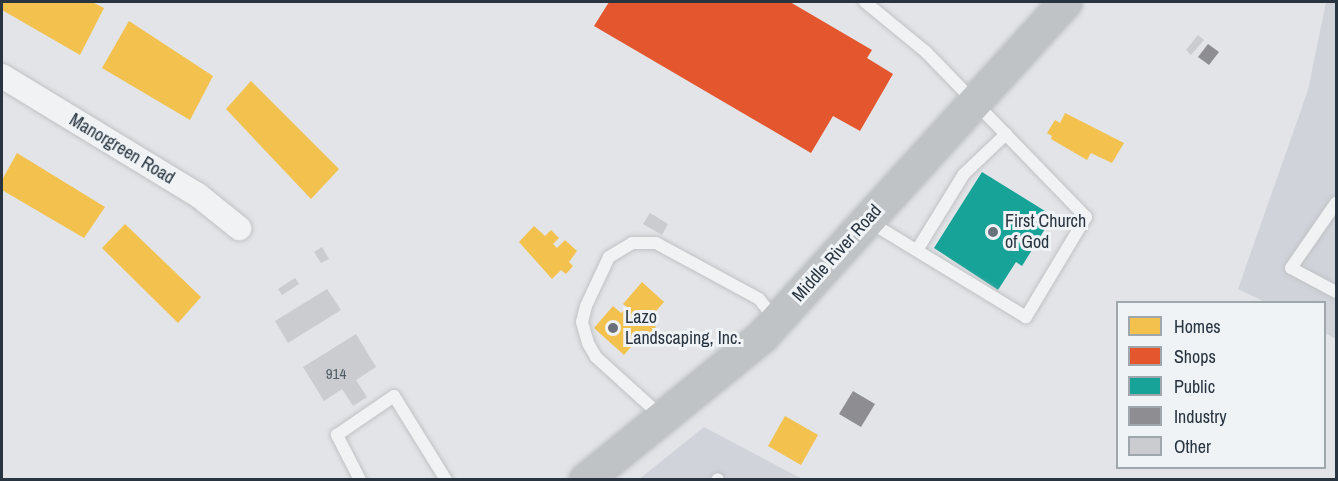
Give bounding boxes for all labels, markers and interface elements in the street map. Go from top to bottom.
street label: Manorgreen Road [65,109,179,189]
street label: Middle River Road [788,200,886,306]
place label: First Church of God [1005,211,1086,254]
marker: First Church of God [986,225,1000,239]
legend [1116,301,1326,469]
place label: Lazo Landscaping, Inc. [625,307,742,350]
text: Homes [1174,314,1221,339]
marker: Lazo Landscaping, Inc. [606,321,620,335]
text: Shops [1174,344,1216,369]
house number: 914 [326,365,346,383]
text: Public [1174,374,1215,399]
text: Industry [1174,404,1227,429]
text: Other [1174,434,1211,459]

